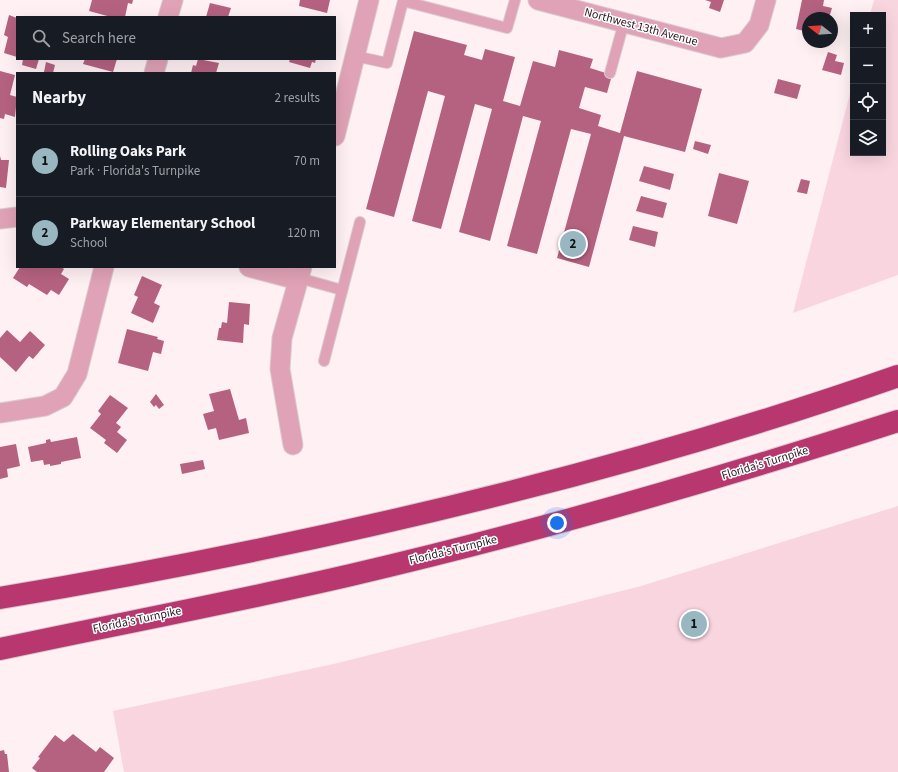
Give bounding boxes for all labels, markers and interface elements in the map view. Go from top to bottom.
street label: Northwest 13th Avenue [582,4,700,50]
north arrow [802,12,838,48]
map controls [850,12,886,156]
button: + [850,12,886,48]
search box [16,16,336,60]
icon: search [30,27,52,49]
text: Search here [62,28,136,49]
button: − [850,48,886,84]
button: locate [850,84,886,120]
text: Nearby [32,86,86,110]
text: 2 results [275,89,320,107]
button: layers [850,120,886,156]
text: Rolling Oaks Park [70,141,186,162]
text: 1 [42,152,48,170]
text: 70 m [294,152,320,170]
text: Park · Florida's Turnpike [70,162,200,180]
text: Parkway Elementary School [70,213,255,234]
text: 2 [42,224,48,242]
text: 120 m [287,224,320,242]
pin: 2 [560,229,586,259]
text: School [70,234,107,252]
street label: Florida's Turnpike [720,442,811,484]
your location [547,513,567,533]
street label: Florida's Turnpike [407,531,499,569]
street label: Florida's Turnpike [91,602,183,638]
pin: 1 [681,609,707,639]

